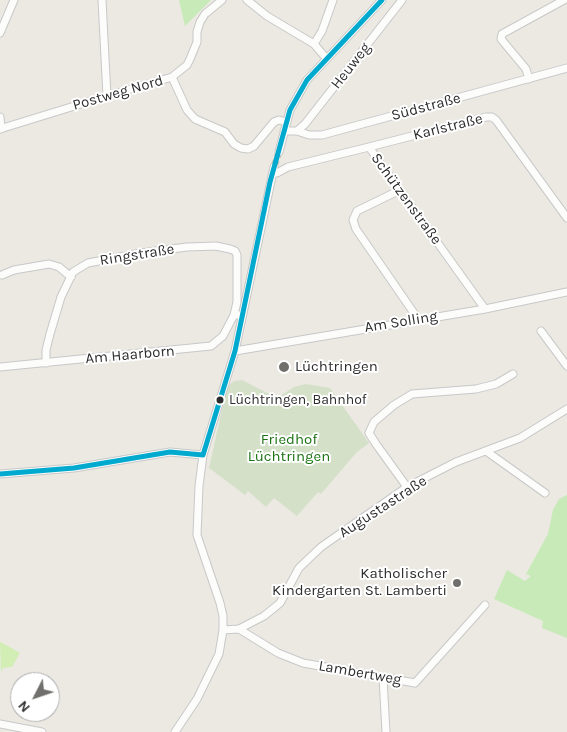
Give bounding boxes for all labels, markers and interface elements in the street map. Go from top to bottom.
street label: Heuweg [327,39,375,93]
street label: Postweg Nord [71,71,165,115]
street label: Südstraße [389,89,463,125]
street label: Karlstraße [411,110,485,144]
street label: Schützenstraße [367,150,445,248]
street label: Ringstraße [98,240,176,270]
street label: Am Solling [363,307,439,337]
street label: Am Haarborn [85,342,175,368]
place label: Lüchtringen [295,358,378,376]
marker: Lüchtringen [277,360,291,374]
place label: Lüchtringen, Bahnhof [229,392,367,408]
marker: Lüchtringen, Bahnhof [215,395,225,405]
park label: Friedhof Lüchtringen [248,431,330,466]
street label: Augustastraße [336,472,430,542]
place label: Katholischer Kindergarten St. Lamberti [272,565,447,600]
marker: Katholischer Kindergarten St. Lamberti [451,577,463,589]
street label: Lambertweg [317,657,403,689]
north arrow [10,672,60,722]
text: N [14,697,34,716]

